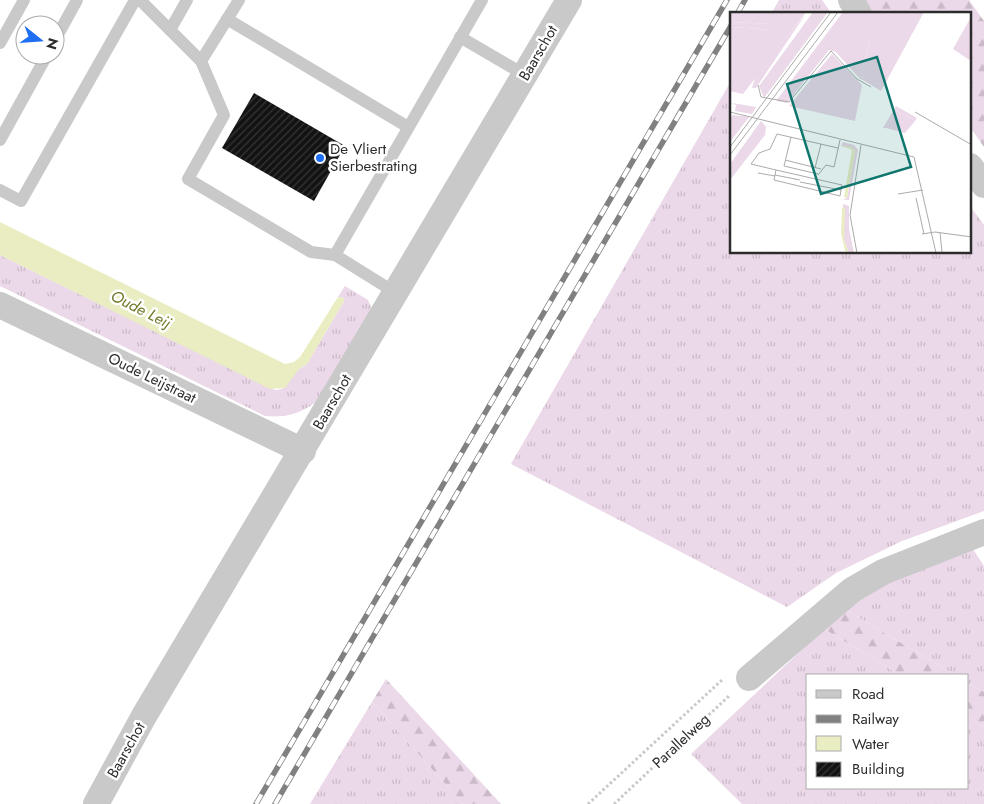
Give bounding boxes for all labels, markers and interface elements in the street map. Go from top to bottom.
inset map [730,12,972,254]
north arrow [15,15,65,65]
street label: Baarschot [513,21,563,85]
text: N [41,36,64,52]
place label: De Vliert Sierbestrating [330,138,417,177]
marker: De Vliert Sierbestrating [314,152,326,164]
water label: Oude Leij [107,284,176,335]
street label: Oude Leijstraat [104,347,200,409]
street label: Baarschot [307,370,357,434]
legend [806,674,969,789]
text: Road [852,683,884,705]
text: Railway [852,708,899,730]
street label: Parallelweg [647,709,715,773]
street label: Baarschot [102,718,151,782]
text: Water [852,733,890,755]
text: Building [852,758,904,780]

